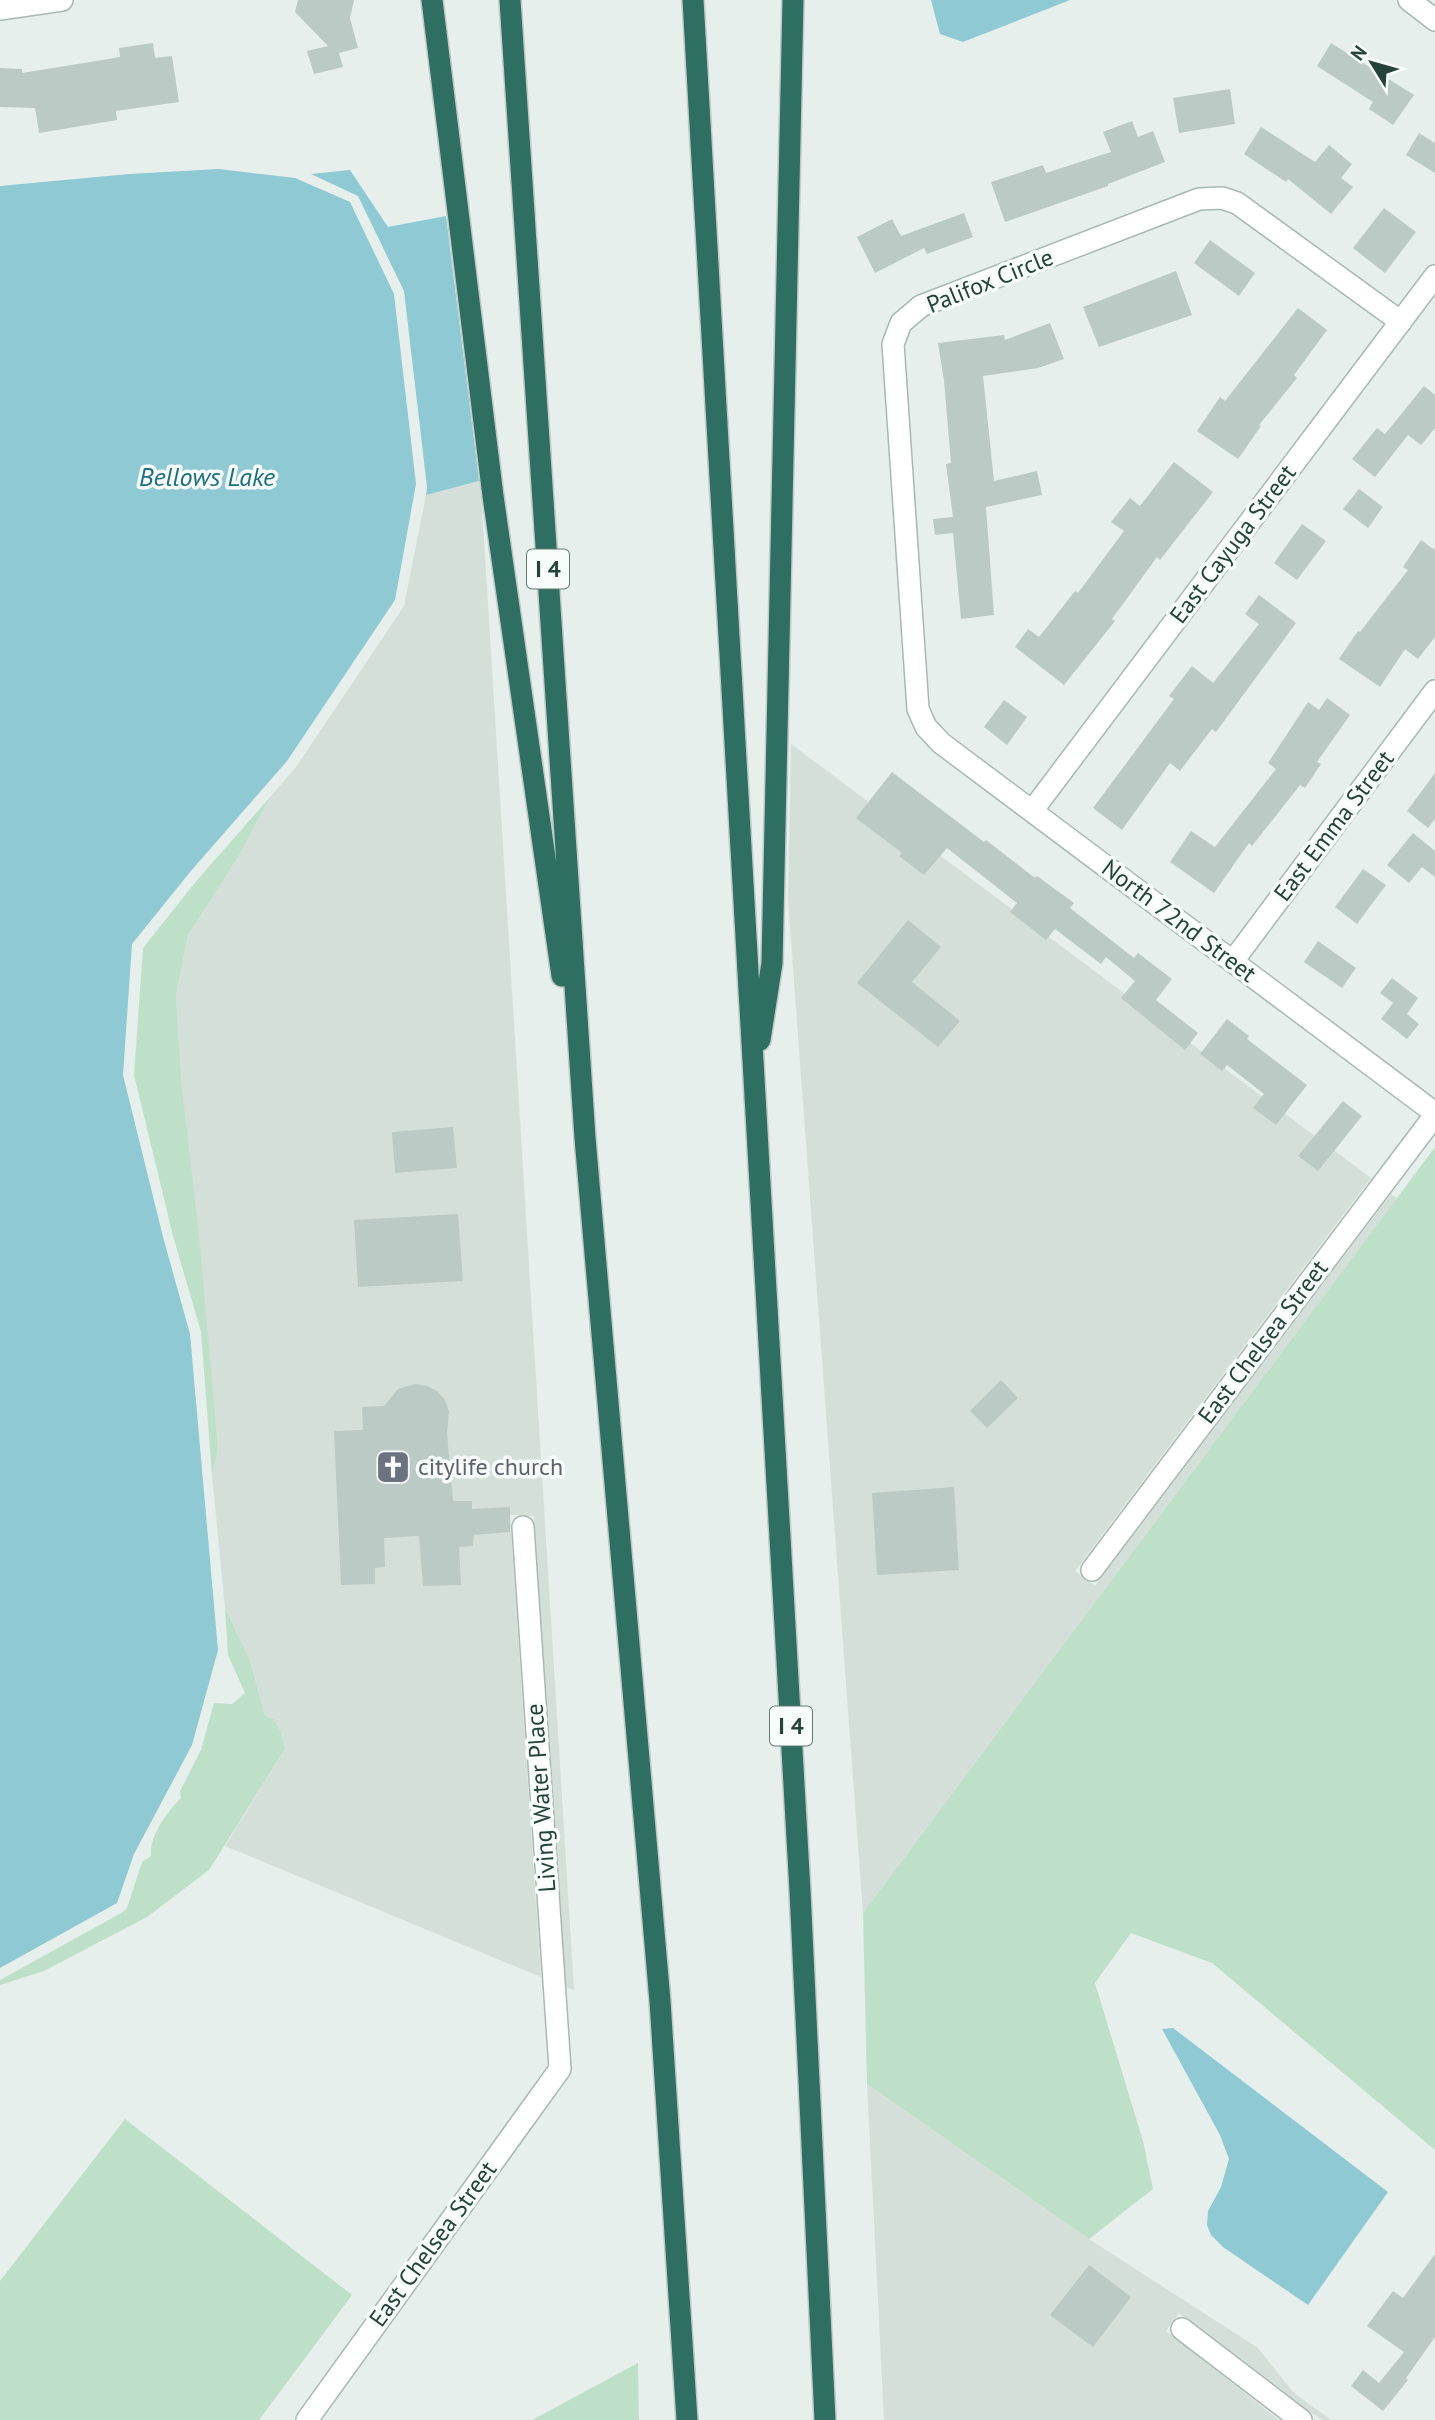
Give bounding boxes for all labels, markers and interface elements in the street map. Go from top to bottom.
north arrow [1337,28,1407,98]
text: N [1345,41,1372,65]
street label: Palifox Circle [922,241,1058,320]
street label: East Cayuga Street [1163,458,1303,629]
water label: Bellows Lake [139,460,275,493]
road number: I 4 [527,550,569,589]
street label: East Emma Street [1267,744,1400,907]
street label: North 72nd Street [1096,852,1263,989]
street label: East Chelsea Street [1191,1254,1334,1430]
church icon: citylife church [374,1448,412,1486]
place label: citylife church [418,1451,563,1482]
street label: Living Water Place [518,1703,563,1893]
road number: I 4 [770,1707,812,1746]
street label: East Chelsea Street [362,2155,503,2333]

